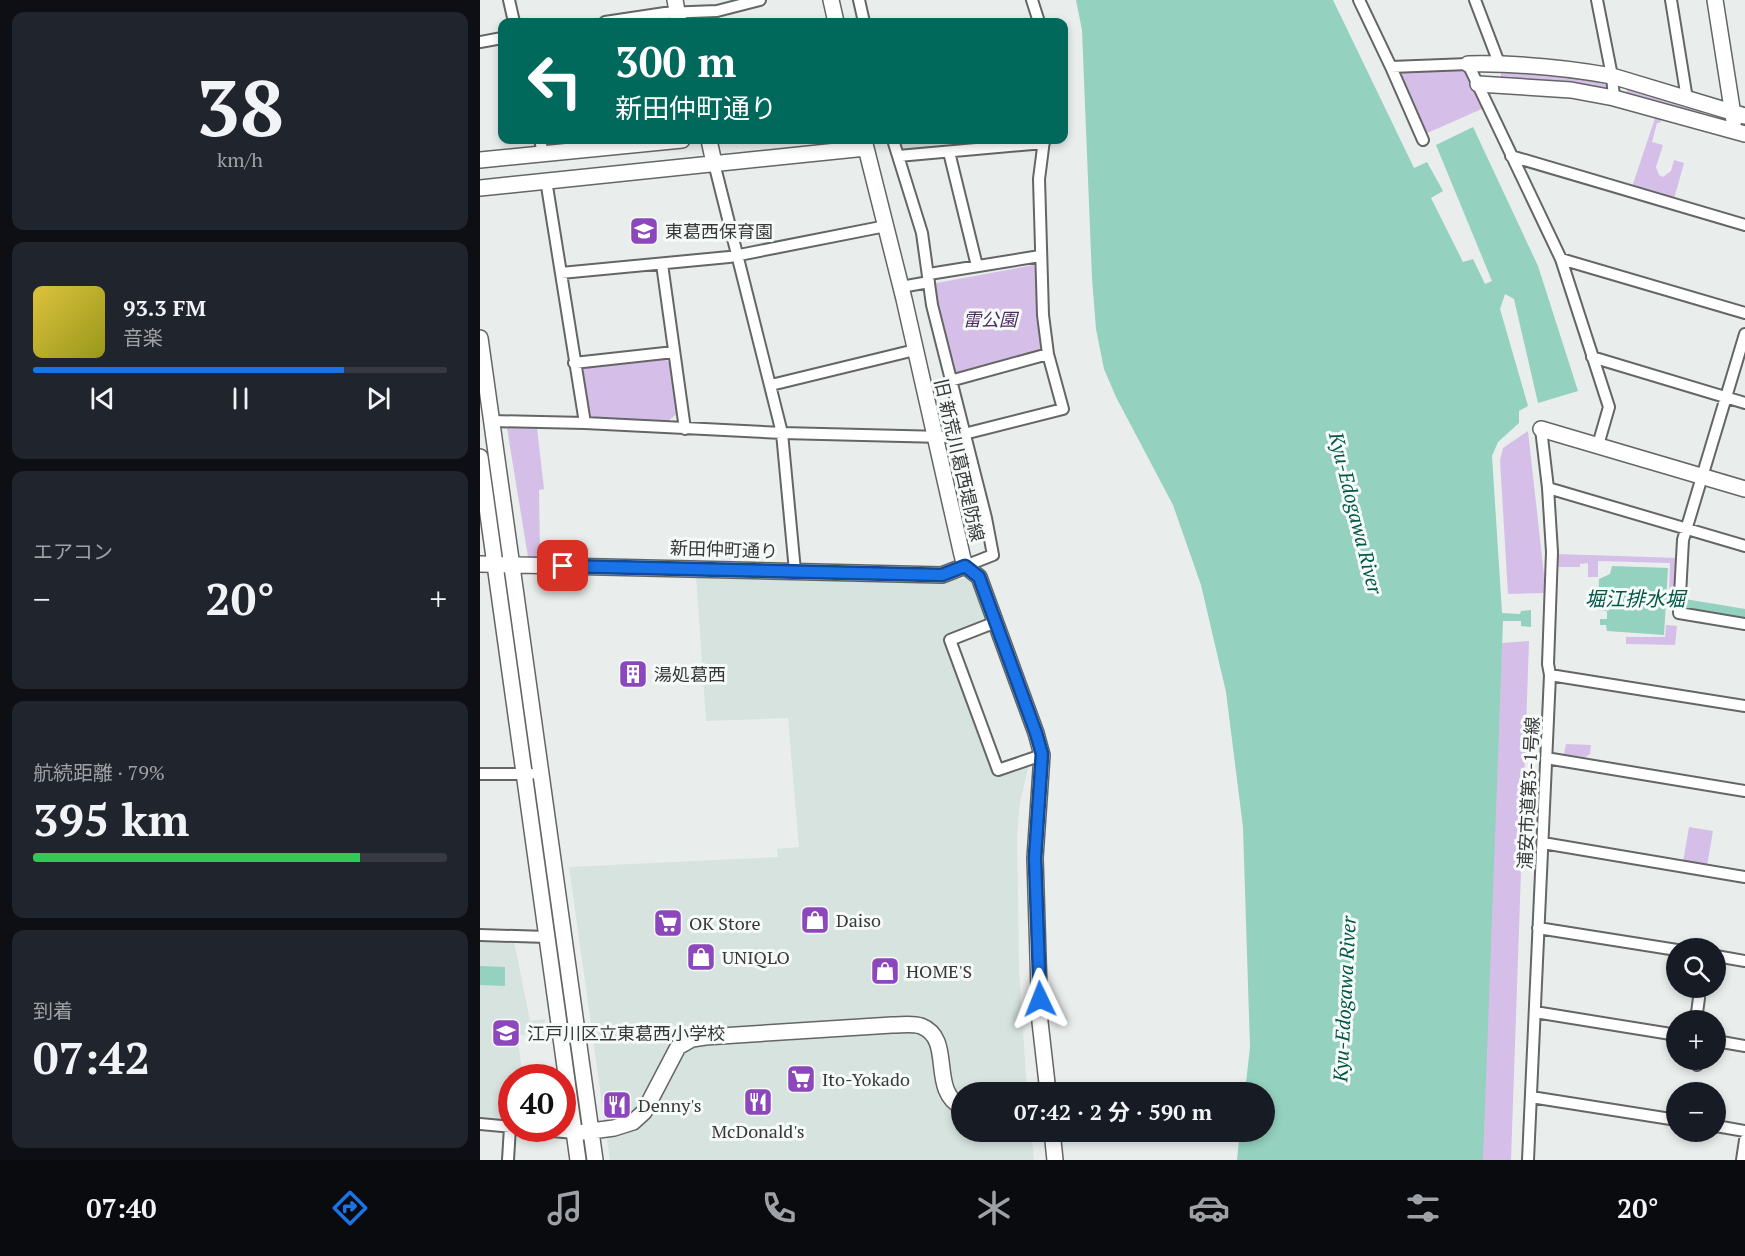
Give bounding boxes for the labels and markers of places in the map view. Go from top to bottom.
school or university icon: 東葛西保育園 [628,215,660,247]
place label: 東葛西保育園 [665,219,773,243]
pin [537,540,588,591]
building icon: 湯処葛西 [617,658,649,690]
place label: 湯処葛西 [654,662,726,686]
shop icon: Daiso [799,904,831,936]
supermarket icon: OK Store [652,907,684,939]
place label: Daiso [836,908,881,932]
place label: OK Store [689,911,761,935]
shop icon: UNIQLO [685,941,717,973]
place label: UNIQLO [722,945,790,969]
shop icon: HOME'S [869,955,901,987]
place label: HOME'S [906,959,972,983]
school or university icon: 江戸川区立東葛西小学校 [490,1017,522,1049]
place label: 江戸川区立東葛西小学校 [527,1021,725,1045]
supermarket icon: Ito-Yokado [785,1063,817,1095]
place label: Ito-Yokado [822,1067,910,1091]
restaurant icon: McDonald's [742,1086,774,1118]
restaurant icon: Denny's [601,1089,633,1121]
place label: Denny's [638,1093,702,1117]
place label: McDonald's [711,1119,805,1143]

